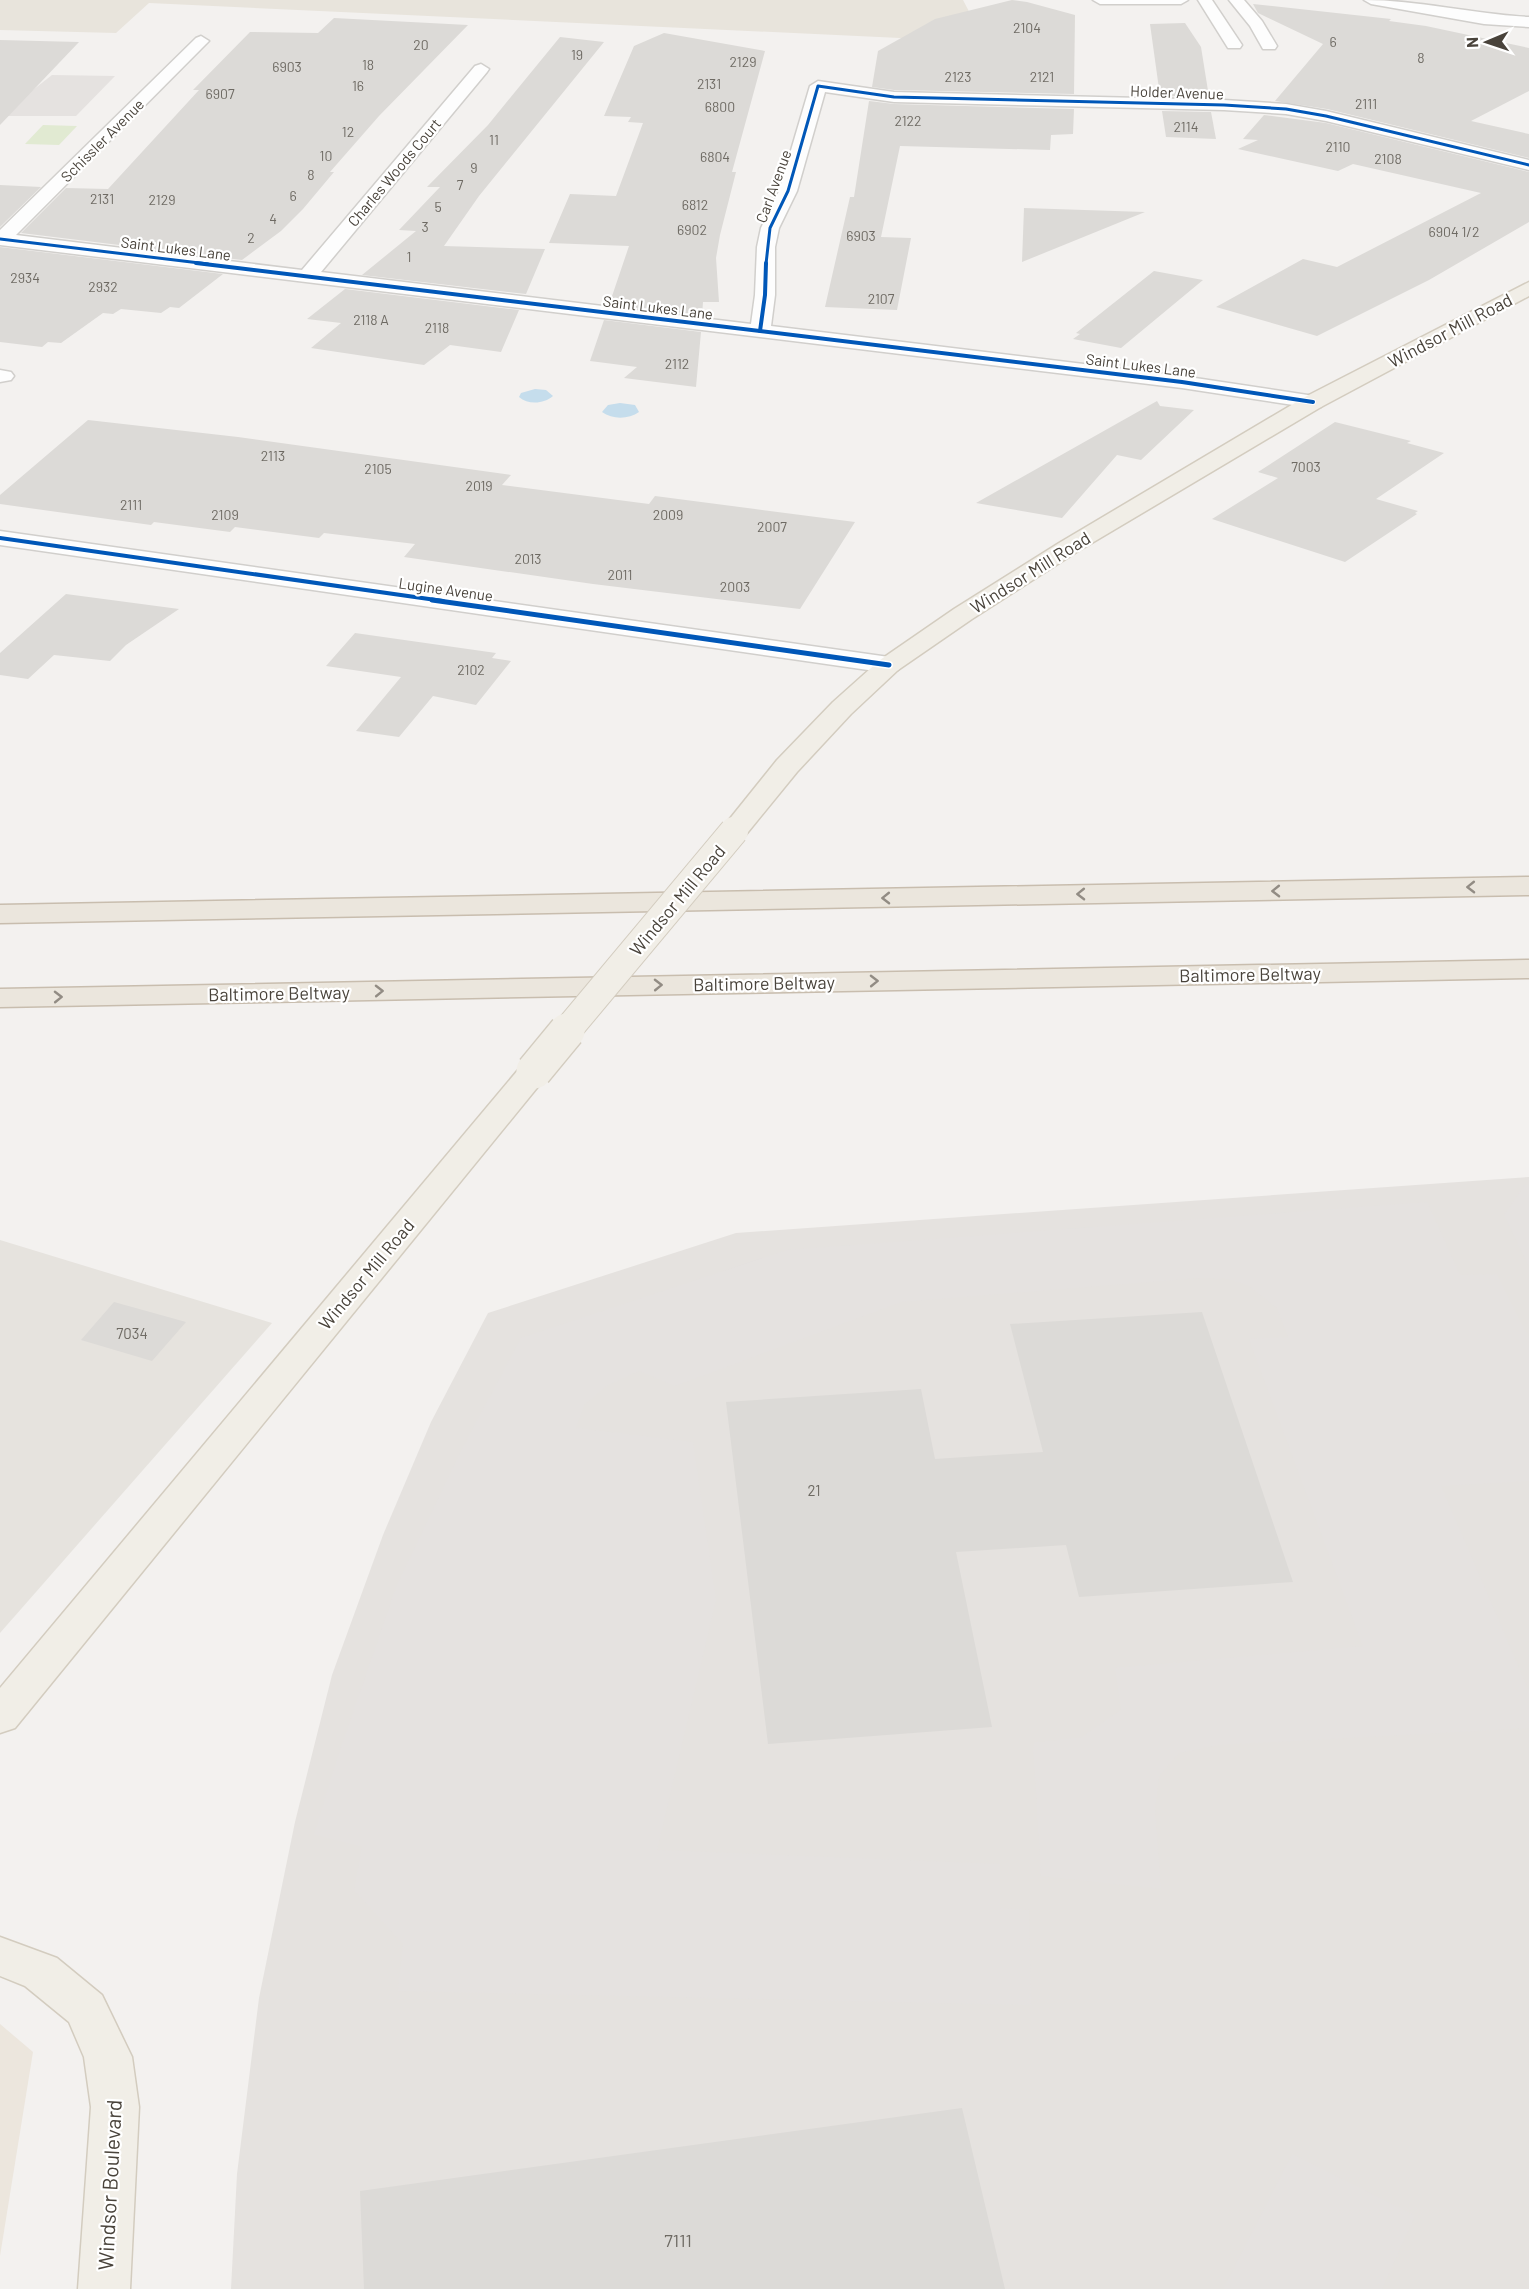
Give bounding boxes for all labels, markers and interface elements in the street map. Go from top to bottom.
north arrow [1457,12,1517,72]
house number: 2104 [1013,19,1041,36]
house number: 6 [1329,33,1337,50]
house number: 20 [413,36,429,53]
text: N [1462,37,1481,48]
house number: 19 [571,46,583,63]
house number: 8 [1417,49,1425,66]
house number: 2129 [729,53,757,70]
house number: 18 [362,56,374,73]
house number: 6903 [272,58,302,75]
house number: 2123 [945,68,971,85]
house number: 2121 [1030,68,1054,85]
house number: 2131 [697,75,721,92]
house number: 16 [352,77,364,94]
street label: Holder Avenue [1130,81,1224,103]
house number: 6907 [205,85,235,102]
street label: Schissler Avenue [57,95,147,185]
house number: 2111 [1355,95,1377,112]
house number: 6800 [705,98,735,115]
house number: 2122 [894,112,922,129]
street label: Charles Woods Court [344,114,444,230]
house number: 2114 [1174,118,1198,135]
house number: 12 [342,123,354,140]
house number: 11 [489,131,499,148]
house number: 2110 [1325,138,1351,155]
house number: 10 [320,147,332,164]
street label: Carl Avenue [752,147,794,225]
house number: 6804 [700,148,730,165]
house number: 2108 [1374,150,1402,167]
house number: 9 [470,159,478,176]
house number: 8 [307,166,315,183]
house number: 7 [457,176,464,193]
house number: 6 [289,187,297,204]
house number: 2131 [90,190,114,207]
house number: 2129 [148,191,176,208]
house number: 6812 [682,196,708,213]
house number: 5 [434,198,442,215]
house number: 4 [269,210,277,227]
house number: 3 [421,218,429,235]
house number: 6902 [677,221,707,238]
house number: 6904 1/2 [1429,223,1479,240]
house number: 6903 [846,227,876,244]
house number: 2 [247,229,255,246]
street label: Saint Lukes Lane [120,232,232,264]
house number: 1 [407,248,411,265]
house number: 2934 [10,269,40,286]
house number: 2932 [88,278,118,295]
street label: Windsor Mill Road [1384,288,1516,372]
house number: 2107 [868,290,895,307]
street label: Saint Lukes Lane [602,291,714,323]
house number: 2118 A [353,311,389,328]
house number: 2118 [425,319,449,336]
street label: Saint Lukes Lane [1085,349,1197,381]
house number: 2112 [665,355,689,372]
house number: 2113 [261,447,285,464]
house number: 7003 [1291,458,1321,475]
house number: 2105 [364,460,392,477]
house number: 2019 [465,477,493,494]
house number: 2111 [120,496,142,513]
house number: 2109 [211,506,239,523]
house number: 2009 [653,506,683,523]
house number: 2007 [757,518,787,535]
street label: Windsor Mill Road [966,526,1094,618]
house number: 2013 [514,550,542,567]
house number: 2011 [608,566,632,583]
street label: Lugine Avenue [398,573,494,605]
house number: 2003 [720,578,750,595]
house number: 2102 [457,661,485,678]
street label: Windsor Mill Road [624,840,730,960]
one-way arrow [1466,881,1475,893]
one-way arrow [1271,885,1280,897]
one-way arrow [1076,888,1085,901]
one-way arrow [881,892,890,904]
street label: Baltimore Beltway [1179,962,1321,986]
street label: Baltimore Beltway [693,971,835,995]
one-way arrow [870,975,879,988]
one-way arrow [654,979,663,992]
street label: Baltimore Beltway [208,981,350,1005]
one-way arrow [375,985,384,997]
one-way arrow [54,991,63,1003]
street label: Windsor Mill Road [313,1214,419,1334]
house number: 7034 [116,1324,148,1342]
house number: 21 [807,1481,821,1499]
street label: Windsor Boulevard [92,2099,126,2271]
house number: 7111 [664,2229,692,2251]

